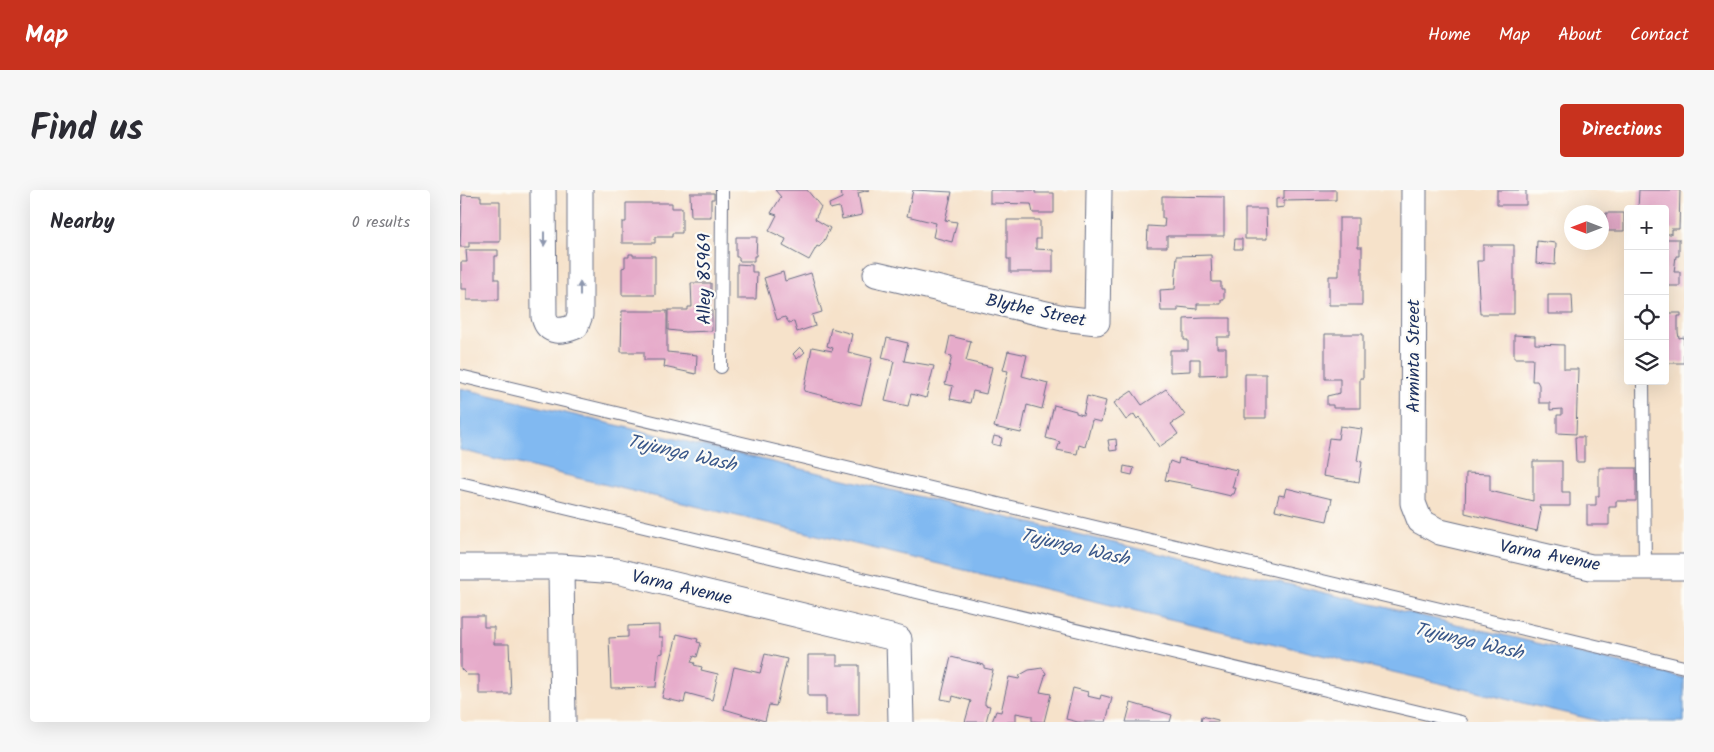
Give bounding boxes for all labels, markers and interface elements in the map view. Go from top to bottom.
text: Map [25,16,68,55]
text: Home [1428,21,1471,50]
text: Map [1499,21,1530,50]
text: About [1558,21,1602,50]
text: Contact [1630,21,1689,50]
text: Find us [30,102,143,158]
button: Directions [1560,104,1684,157]
north arrow [1564,205,1609,250]
map controls [1624,205,1669,385]
button: + [1624,205,1669,250]
text: Nearby [50,206,115,239]
text: 0 results [352,210,410,235]
one-way arrow [540,231,548,247]
street label: Alley 85969 [691,233,720,325]
button: − [1624,250,1669,295]
one-way arrow [576,281,584,297]
street label: Blythe Street [983,287,1090,336]
button: locate [1624,295,1669,340]
street label: Arminta Street [1400,298,1429,413]
button: layers [1624,340,1669,385]
water label: Tujunga Wash [624,427,741,481]
water label: Tujunga Wash [1017,521,1134,575]
street label: Varna Avenue [1497,532,1603,580]
street label: Varna Avenue [629,563,735,614]
water label: Tujunga Wash [1411,615,1528,669]

